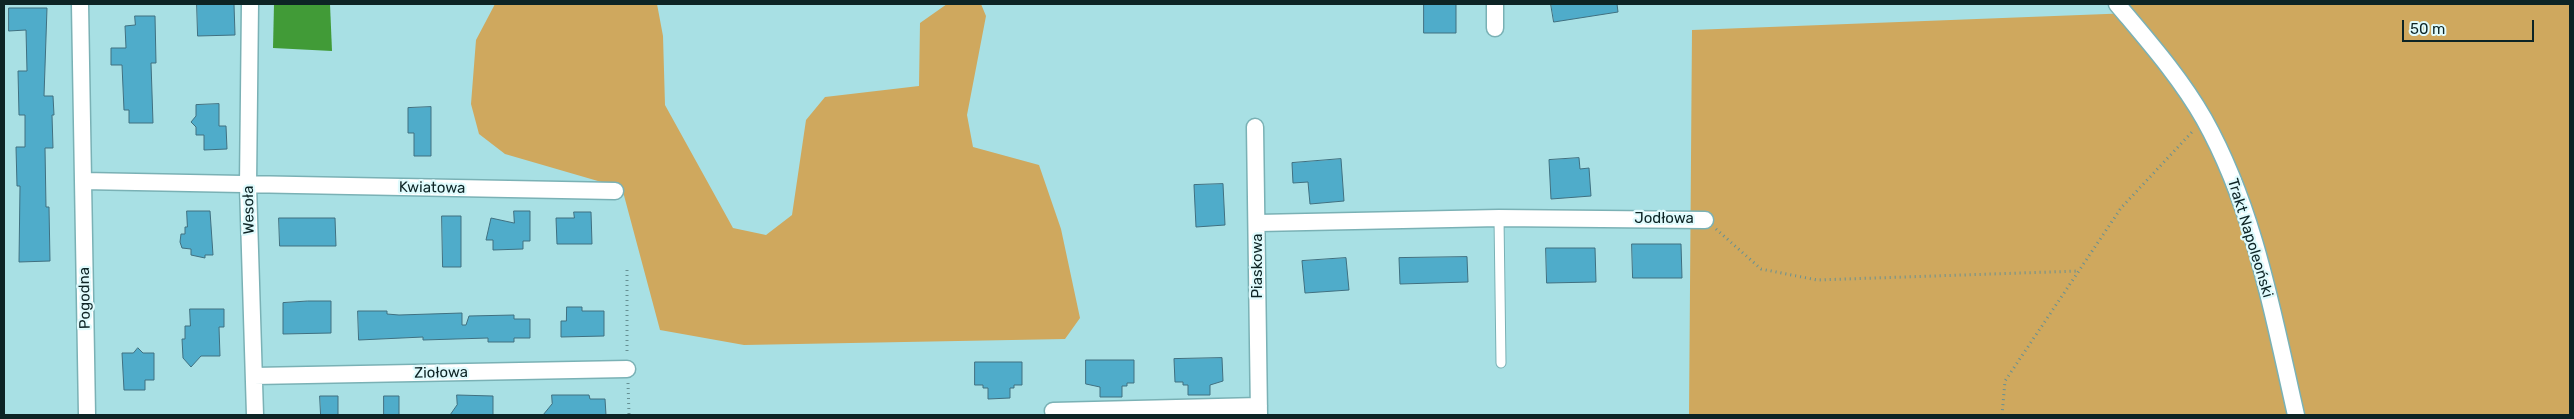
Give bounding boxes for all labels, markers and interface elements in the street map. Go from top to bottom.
scale bar [2404,10,2536,42]
text: 50 m [2410,20,2445,38]
street label: Trakt Napoleoński [2223,176,2277,300]
street label: Kwiatowa [399,178,465,198]
street label: Wesoła [240,185,258,235]
street label: Jodłowa [1634,210,1694,228]
street label: Piaskowa [1249,233,1267,299]
street label: Pogodna [75,267,95,329]
street label: Ziołowa [414,364,468,382]

